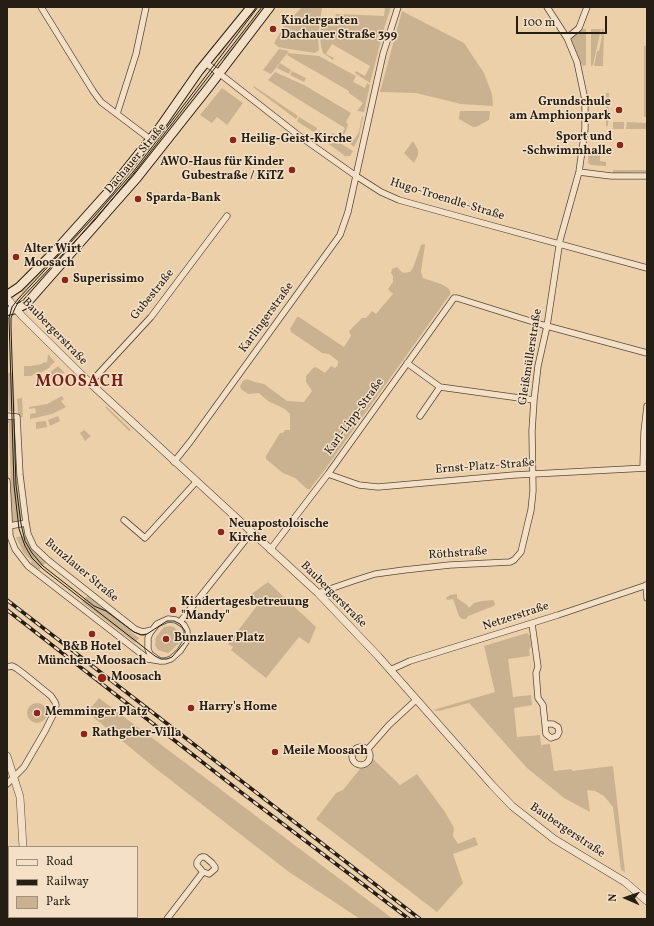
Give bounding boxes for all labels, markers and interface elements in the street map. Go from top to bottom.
scale bar [518,8,609,34]
place label: Kindergarten Dachauer Straße 399 [281,15,397,43]
text: 100 m [523,15,555,31]
marker: Kindergarten Dachauer Straße 399 [268,24,278,34]
place label: Grundschule am Amphionpark [509,96,611,124]
marker: Grundschule am Amphionpark [614,105,624,115]
street label: Dachauer Straße [102,121,170,197]
place label: Sport und -Schwimmhalle [522,131,612,159]
place label: Heilig-Geist-Kirche [241,133,352,147]
marker: Heilig-Geist-Kirche [228,135,238,145]
marker: Sport und -Schwimmhalle [615,140,625,150]
place label: AWO-Haus für Kinder Gubestraße / KiTZ [160,156,284,184]
marker: AWO-Haus für Kinder Gubestraße / KiTZ [287,165,297,175]
street label: Hugo-Troendle-Straße [388,176,506,224]
place label: Sparda-Bank [146,192,221,206]
marker: Sparda-Bank [133,194,143,204]
place label: Alter Wirt Moosach [24,243,81,271]
marker: Alter Wirt Moosach [11,252,21,262]
street label: Gubestraße [128,267,178,323]
place label: Superissimo [73,273,144,287]
marker: Superissimo [60,275,70,285]
street label: Karlingerstraße [237,280,297,356]
street label: Baubergerstraße [18,296,90,368]
street label: Gleißmüllerstraße [516,308,546,406]
district label: MOOSACH [36,373,124,393]
street label: Karl-Lipp-Straße [322,376,388,458]
street label: Ernst-Platz-Straße [435,456,535,478]
place label: Neuapostoloische Kirche [229,518,329,546]
marker: Neuapostoloische Kirche [216,527,226,537]
street label: Bunzlauer Straße [41,536,121,606]
street label: Röthstraße [428,545,488,563]
street label: Baubergerstraße [297,559,369,631]
place label: Kindertagesbetreuung "Mandy" [181,596,309,624]
street label: Netzerstraße [481,600,551,634]
marker: Kindertagesbetreuung "Mandy" [168,605,178,615]
marker: B&B Hotel München-Moosach [87,629,97,639]
place label: Bunzlauer Platz [174,632,264,646]
marker: Bunzlauer Platz [161,634,171,644]
place label: B&B Hotel München-Moosach [38,641,146,669]
place label: Moosach [111,671,161,685]
marker: Moosach [96,672,108,684]
place label: Harry's Home [199,701,277,715]
marker: Harry's Home [186,703,196,713]
place label: Memminger Platz [45,706,147,720]
marker: Memminger Platz [32,708,42,718]
place label: Rathgeber-Villa [92,727,181,741]
marker: Rathgeber-Villa [79,729,89,739]
place label: Meile Moosach [283,745,368,759]
marker: Meile Moosach [270,747,280,757]
street label: Baubergerstraße [527,801,607,861]
legend [8,846,138,918]
text: Road [46,854,73,870]
text: Railway [46,874,89,890]
north arrow [606,878,646,918]
text: N [606,893,621,902]
text: Park [46,894,71,910]

